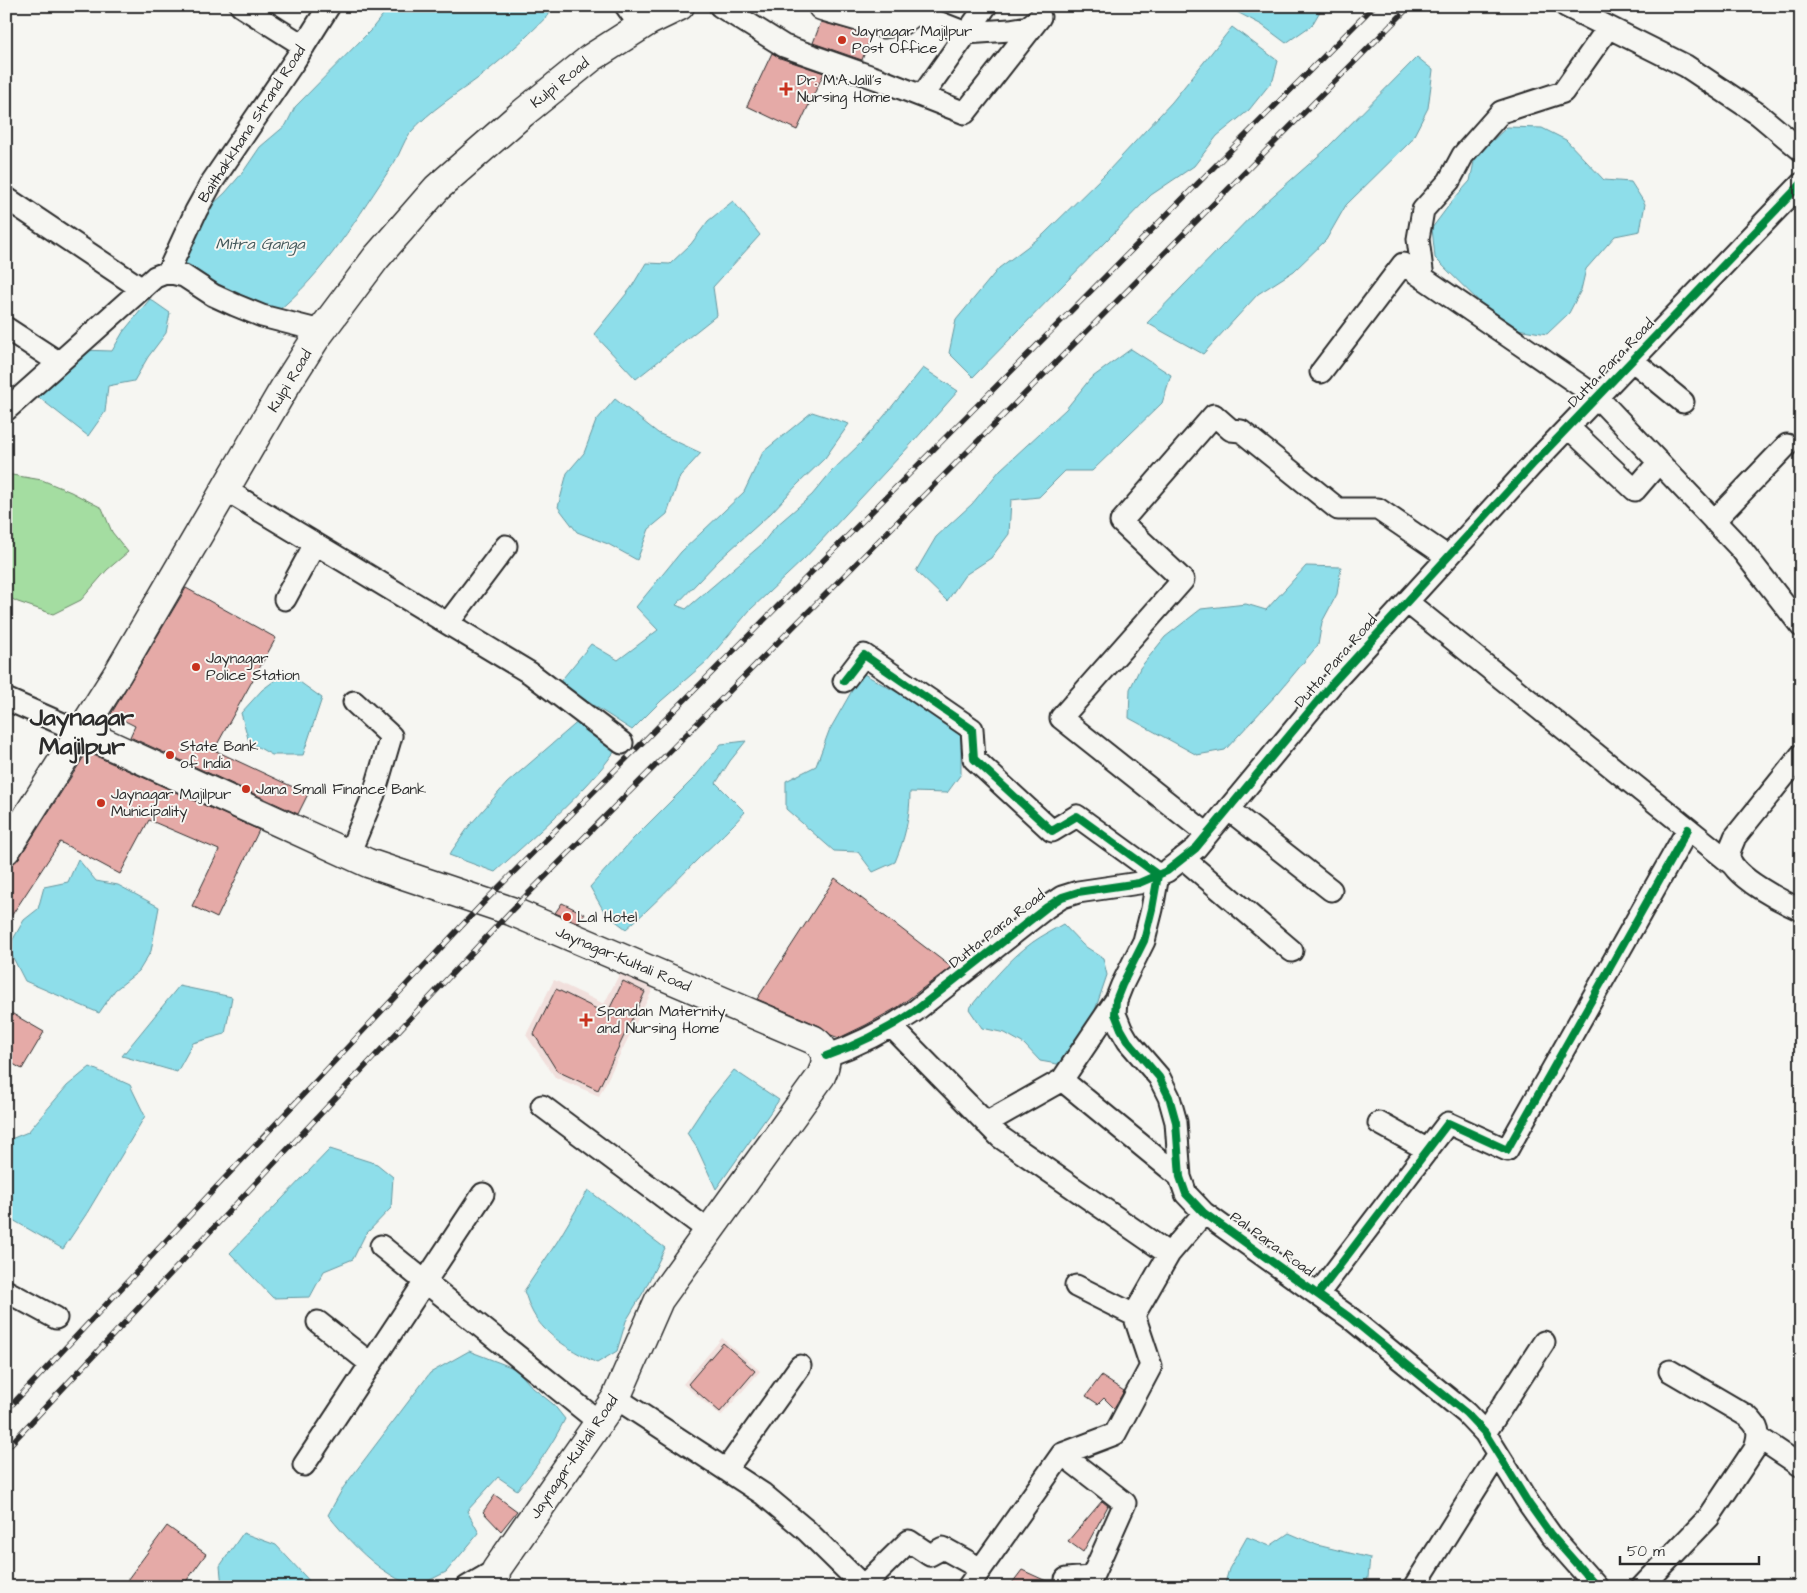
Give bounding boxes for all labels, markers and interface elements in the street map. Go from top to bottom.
place label: Jaynagar Majilpur Post Office [852,21,972,59]
marker: Jaynagar Majilpur Post Office [836,34,848,46]
street label: Baithakkhana Strand Road [193,41,311,207]
street label: Kulpi Road [526,53,594,113]
place label: Dr. M.A.Jalil's Nursing Home [797,70,891,109]
marker: Dr. M.A.Jalil's Nursing Home [779,82,793,96]
water label: Mitra Ganga [215,233,305,256]
street label: Dutta Para Road [1563,314,1659,412]
street label: Kulpi Road [263,345,317,416]
street label: Dutta Para Road [1290,610,1382,712]
place label: Jaynagar Police Station [206,648,300,686]
marker: Jaynagar Police Station [190,661,202,673]
district label: Jaynagar Majilpur [29,700,134,764]
place label: State Bank of India [180,736,259,774]
marker: State Bank of India [164,749,176,761]
place label: Jana Small Finance Bank [256,779,426,800]
marker: Jana Small Finance Bank [240,783,252,795]
place label: Jaynagar Majilpur Municipality [111,784,231,823]
marker: Jaynagar Majilpur Municipality [95,797,107,809]
street label: Dutta Para Road [945,885,1050,973]
place label: Lal Hotel [577,907,637,928]
marker: Lal Hotel [561,911,573,923]
street label: Jaynagar-Kultali Road [552,921,694,998]
place label: Spandan Maternity and Nursing Home [597,1001,726,1040]
marker: Spandan Maternity and Nursing Home [579,1013,593,1027]
street label: Pal Para Road [1226,1206,1319,1282]
street label: Jaynagar-Kultali Road [525,1391,624,1524]
scale bar [1620,1533,1758,1565]
text: 50 m [1627,1541,1665,1562]

